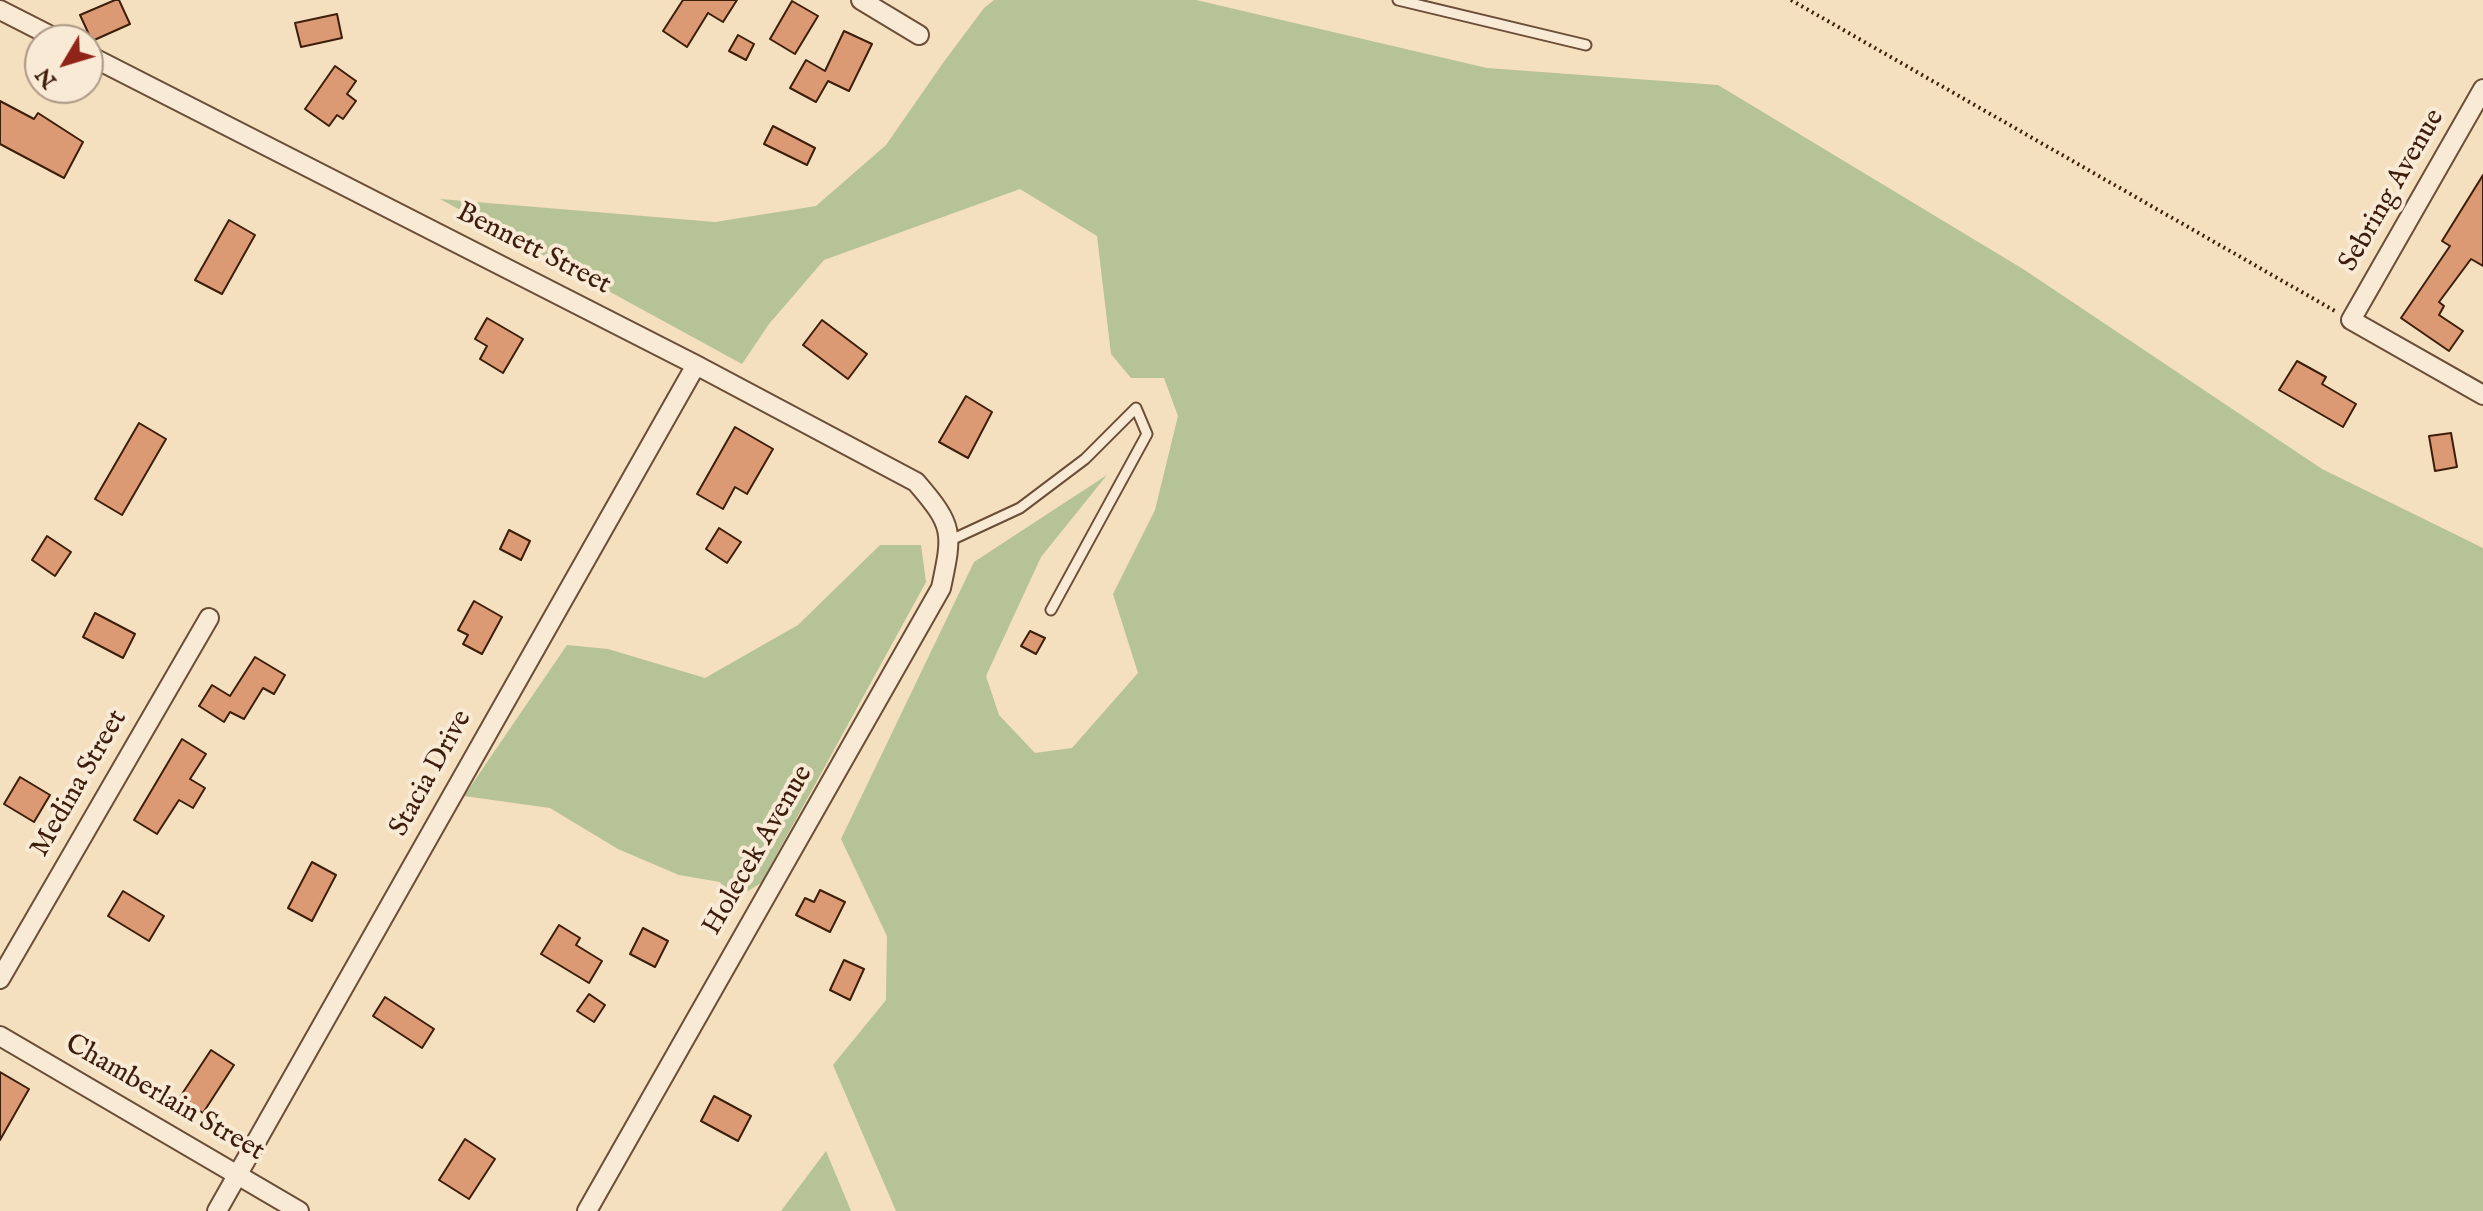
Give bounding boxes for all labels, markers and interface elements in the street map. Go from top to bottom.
north arrow [24,24,104,104]
text: N [30,61,64,94]
street label: Sebring Avenue [2333,104,2453,278]
street label: Bennett Street [450,197,616,303]
street label: Medina Street [24,705,136,863]
street label: Stacia Drive [384,705,480,843]
street label: Holecek Avenue [697,760,821,942]
street label: Chamberlain Street [58,1028,270,1170]

